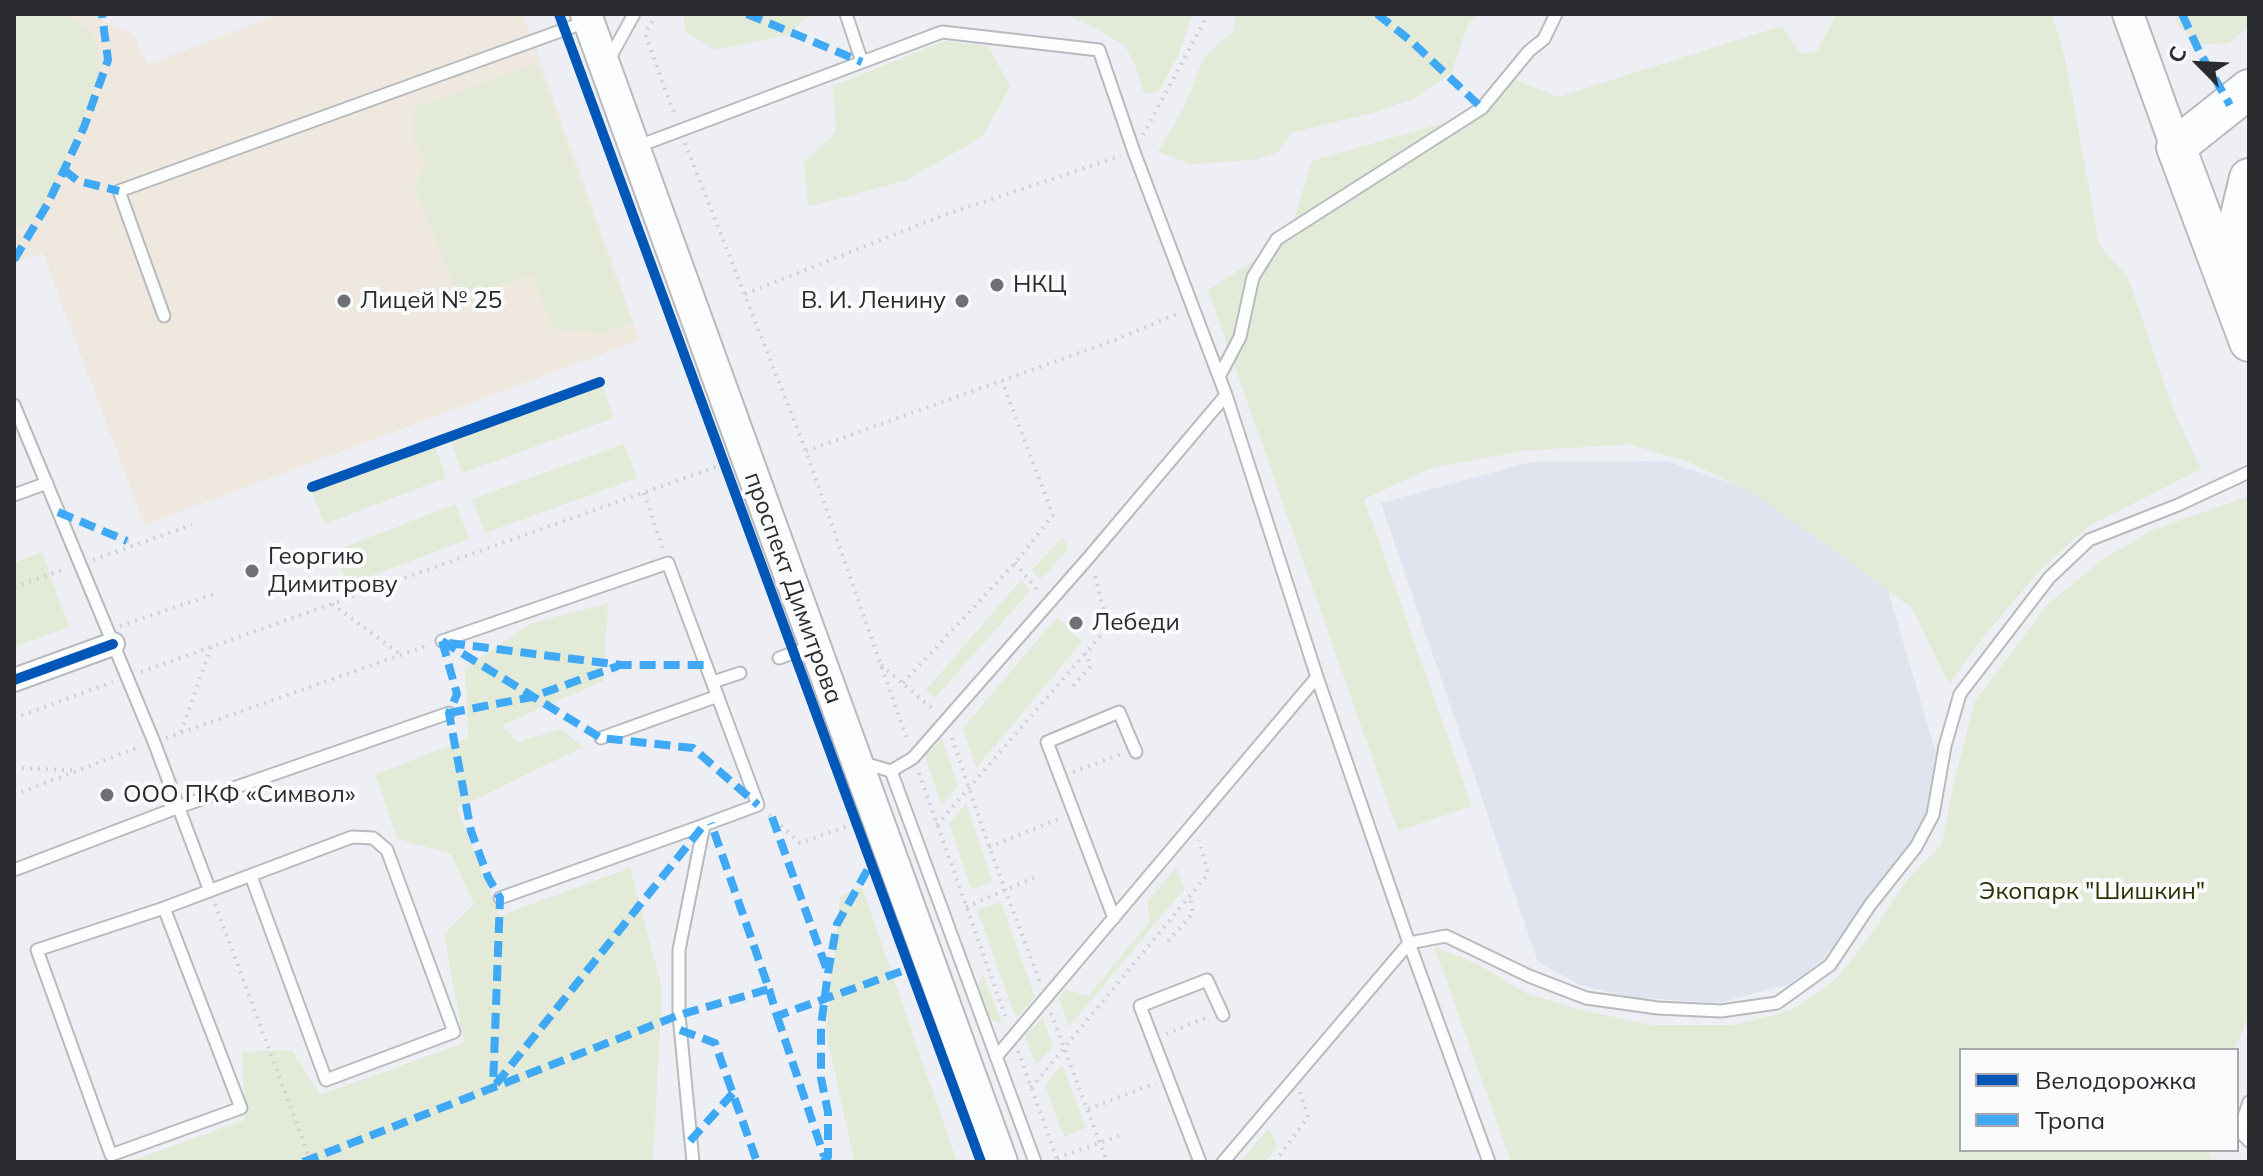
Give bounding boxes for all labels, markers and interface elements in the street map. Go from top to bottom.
north arrow [2159,24,2239,104]
text: С [2161,42,2193,67]
place label: НКЦ [1013,271,1066,299]
marker: НКЦ [988,276,1006,294]
place label: Лицей № 25 [360,287,502,315]
place label: В. И. Ленину [801,287,946,315]
marker: Лицей № 25 [335,292,353,310]
marker: В. И. Ленину [953,292,971,310]
street label: проспект Димитрова [738,468,848,708]
place label: Георгию Димитрову [268,543,398,599]
marker: Георгию Димитрову [243,562,261,580]
place label: Лебеди [1092,609,1180,637]
marker: Лебеди [1067,614,1085,632]
place label: ООО ПКФ «Символ» [123,781,355,809]
marker: ООО ПКФ «Символ» [98,786,116,804]
park label: Экопарк "Шишкин" [1979,878,2205,906]
legend [1959,1048,2239,1152]
text: Велодорожка [2035,1065,2197,1095]
text: Тропа [2035,1105,2105,1135]

